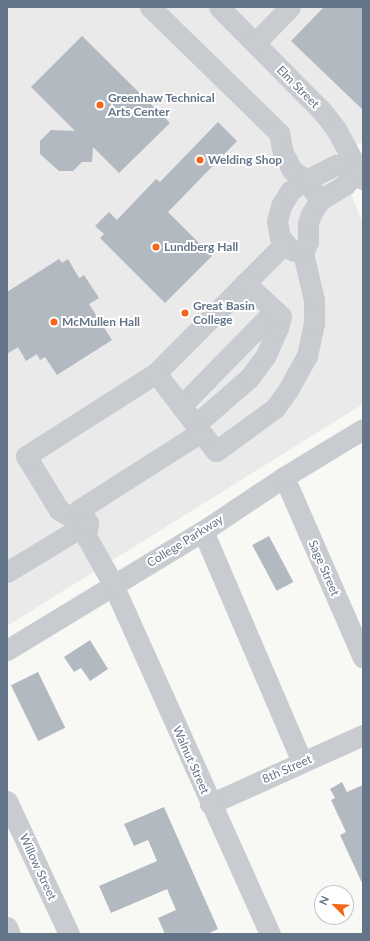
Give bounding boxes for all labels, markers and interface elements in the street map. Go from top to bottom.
street label: Elm Street [274,63,322,111]
place label: Greenhaw Technical Arts Center [108,91,215,119]
marker: Greenhaw Technical Arts Center [95,100,105,110]
place label: Welding Shop [208,153,282,167]
marker: Welding Shop [195,155,205,165]
place label: Lundberg Hall [164,240,238,254]
marker: Lundberg Hall [151,242,161,252]
place label: Great Basin College [193,299,255,327]
marker: Great Basin College [180,308,190,318]
place label: McMullen Hall [62,315,140,329]
marker: McMullen Hall [49,317,59,327]
street label: College Parkway [144,512,226,570]
street label: Sage Street [305,538,343,598]
street label: Walnut Street [170,724,212,796]
street label: 8th Street [260,752,314,786]
street label: Willow Street [16,831,60,903]
north arrow [314,885,354,925]
text: N [316,894,331,907]

